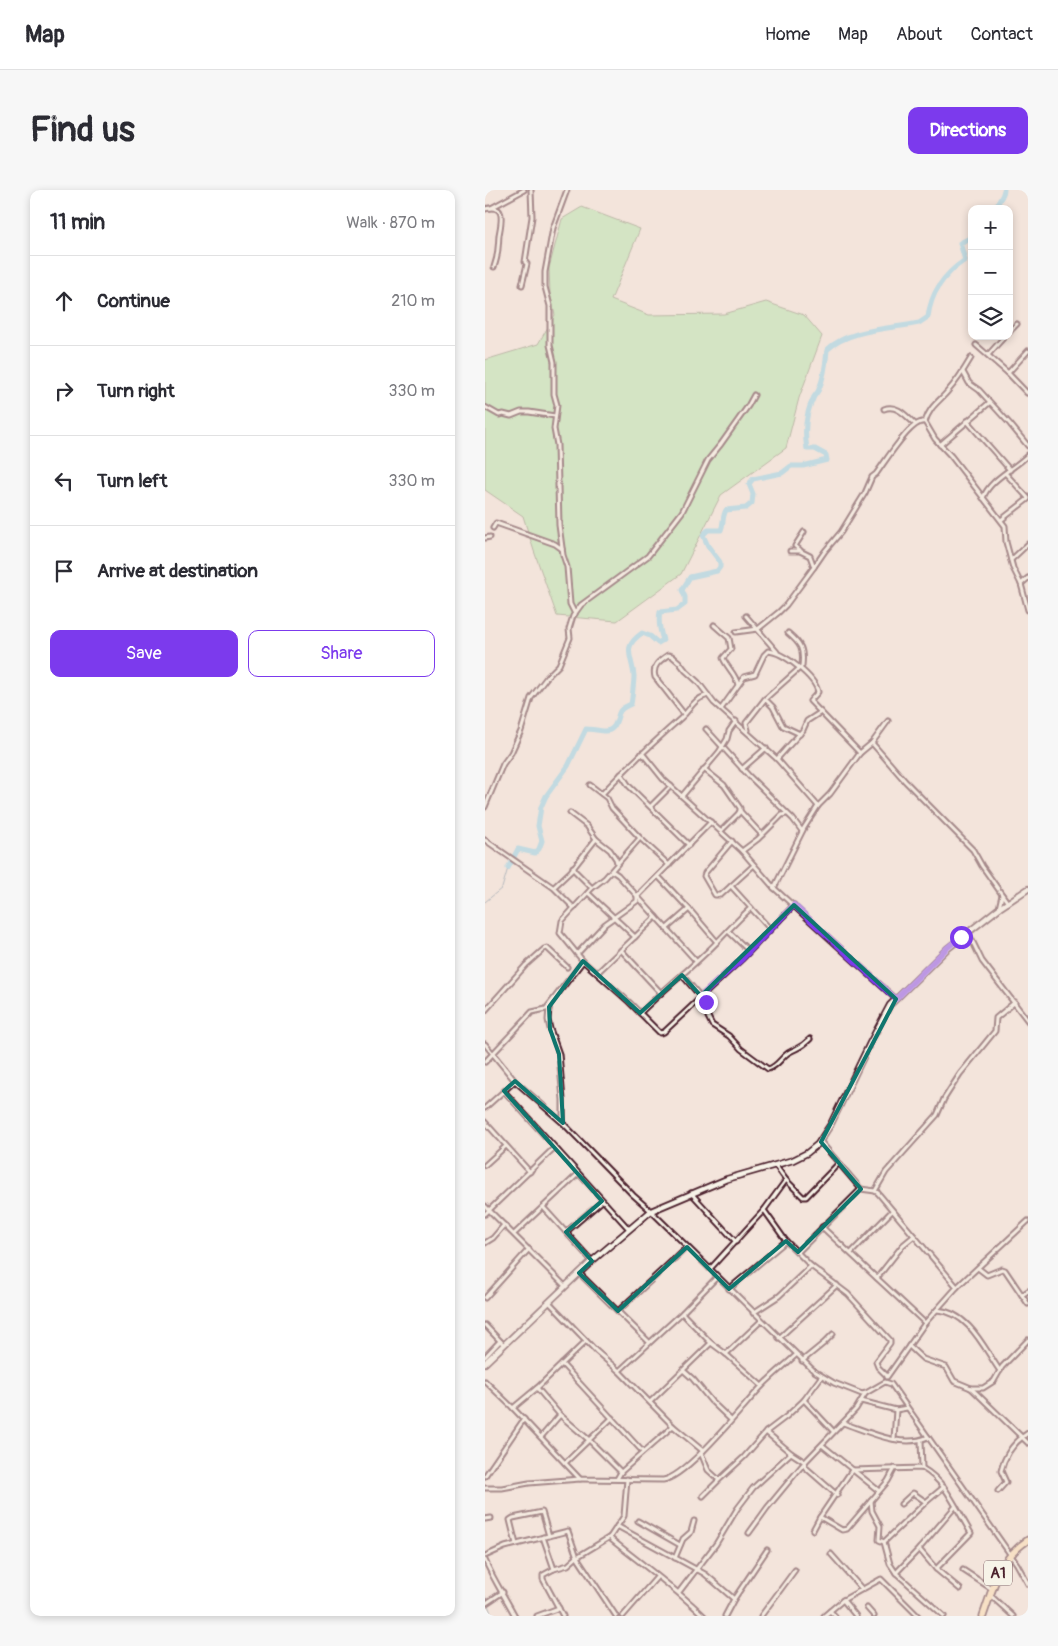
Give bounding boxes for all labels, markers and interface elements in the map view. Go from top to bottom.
text: Map [25,20,65,49]
text: Home [765,23,810,46]
text: Map [838,23,868,46]
text: About [896,23,942,46]
text: Contact [970,23,1033,46]
button: Directions [908,107,1028,154]
text: Find us [30,108,135,152]
map controls [968,205,1013,340]
button: + [968,205,1013,250]
text: 11 min [50,209,105,236]
text: Walk · 870 m [346,213,435,233]
button: − [968,250,1013,295]
icon: ahead [50,287,78,315]
text: Continue [97,289,170,313]
text: 210 m [391,291,435,311]
button: layers [968,295,1013,340]
icon: right [50,377,78,405]
text: Turn right [97,379,175,403]
text: 330 m [389,381,435,401]
icon: left [50,467,78,495]
text: Turn left [97,469,167,493]
text: 330 m [389,471,435,491]
icon: arrive [50,557,78,585]
text: Arrive at destination [97,559,258,583]
button: Save [50,630,238,677]
button: Share [248,630,435,677]
route start [950,926,973,949]
route end [695,991,718,1014]
road number: A1 [984,1560,1012,1586]

